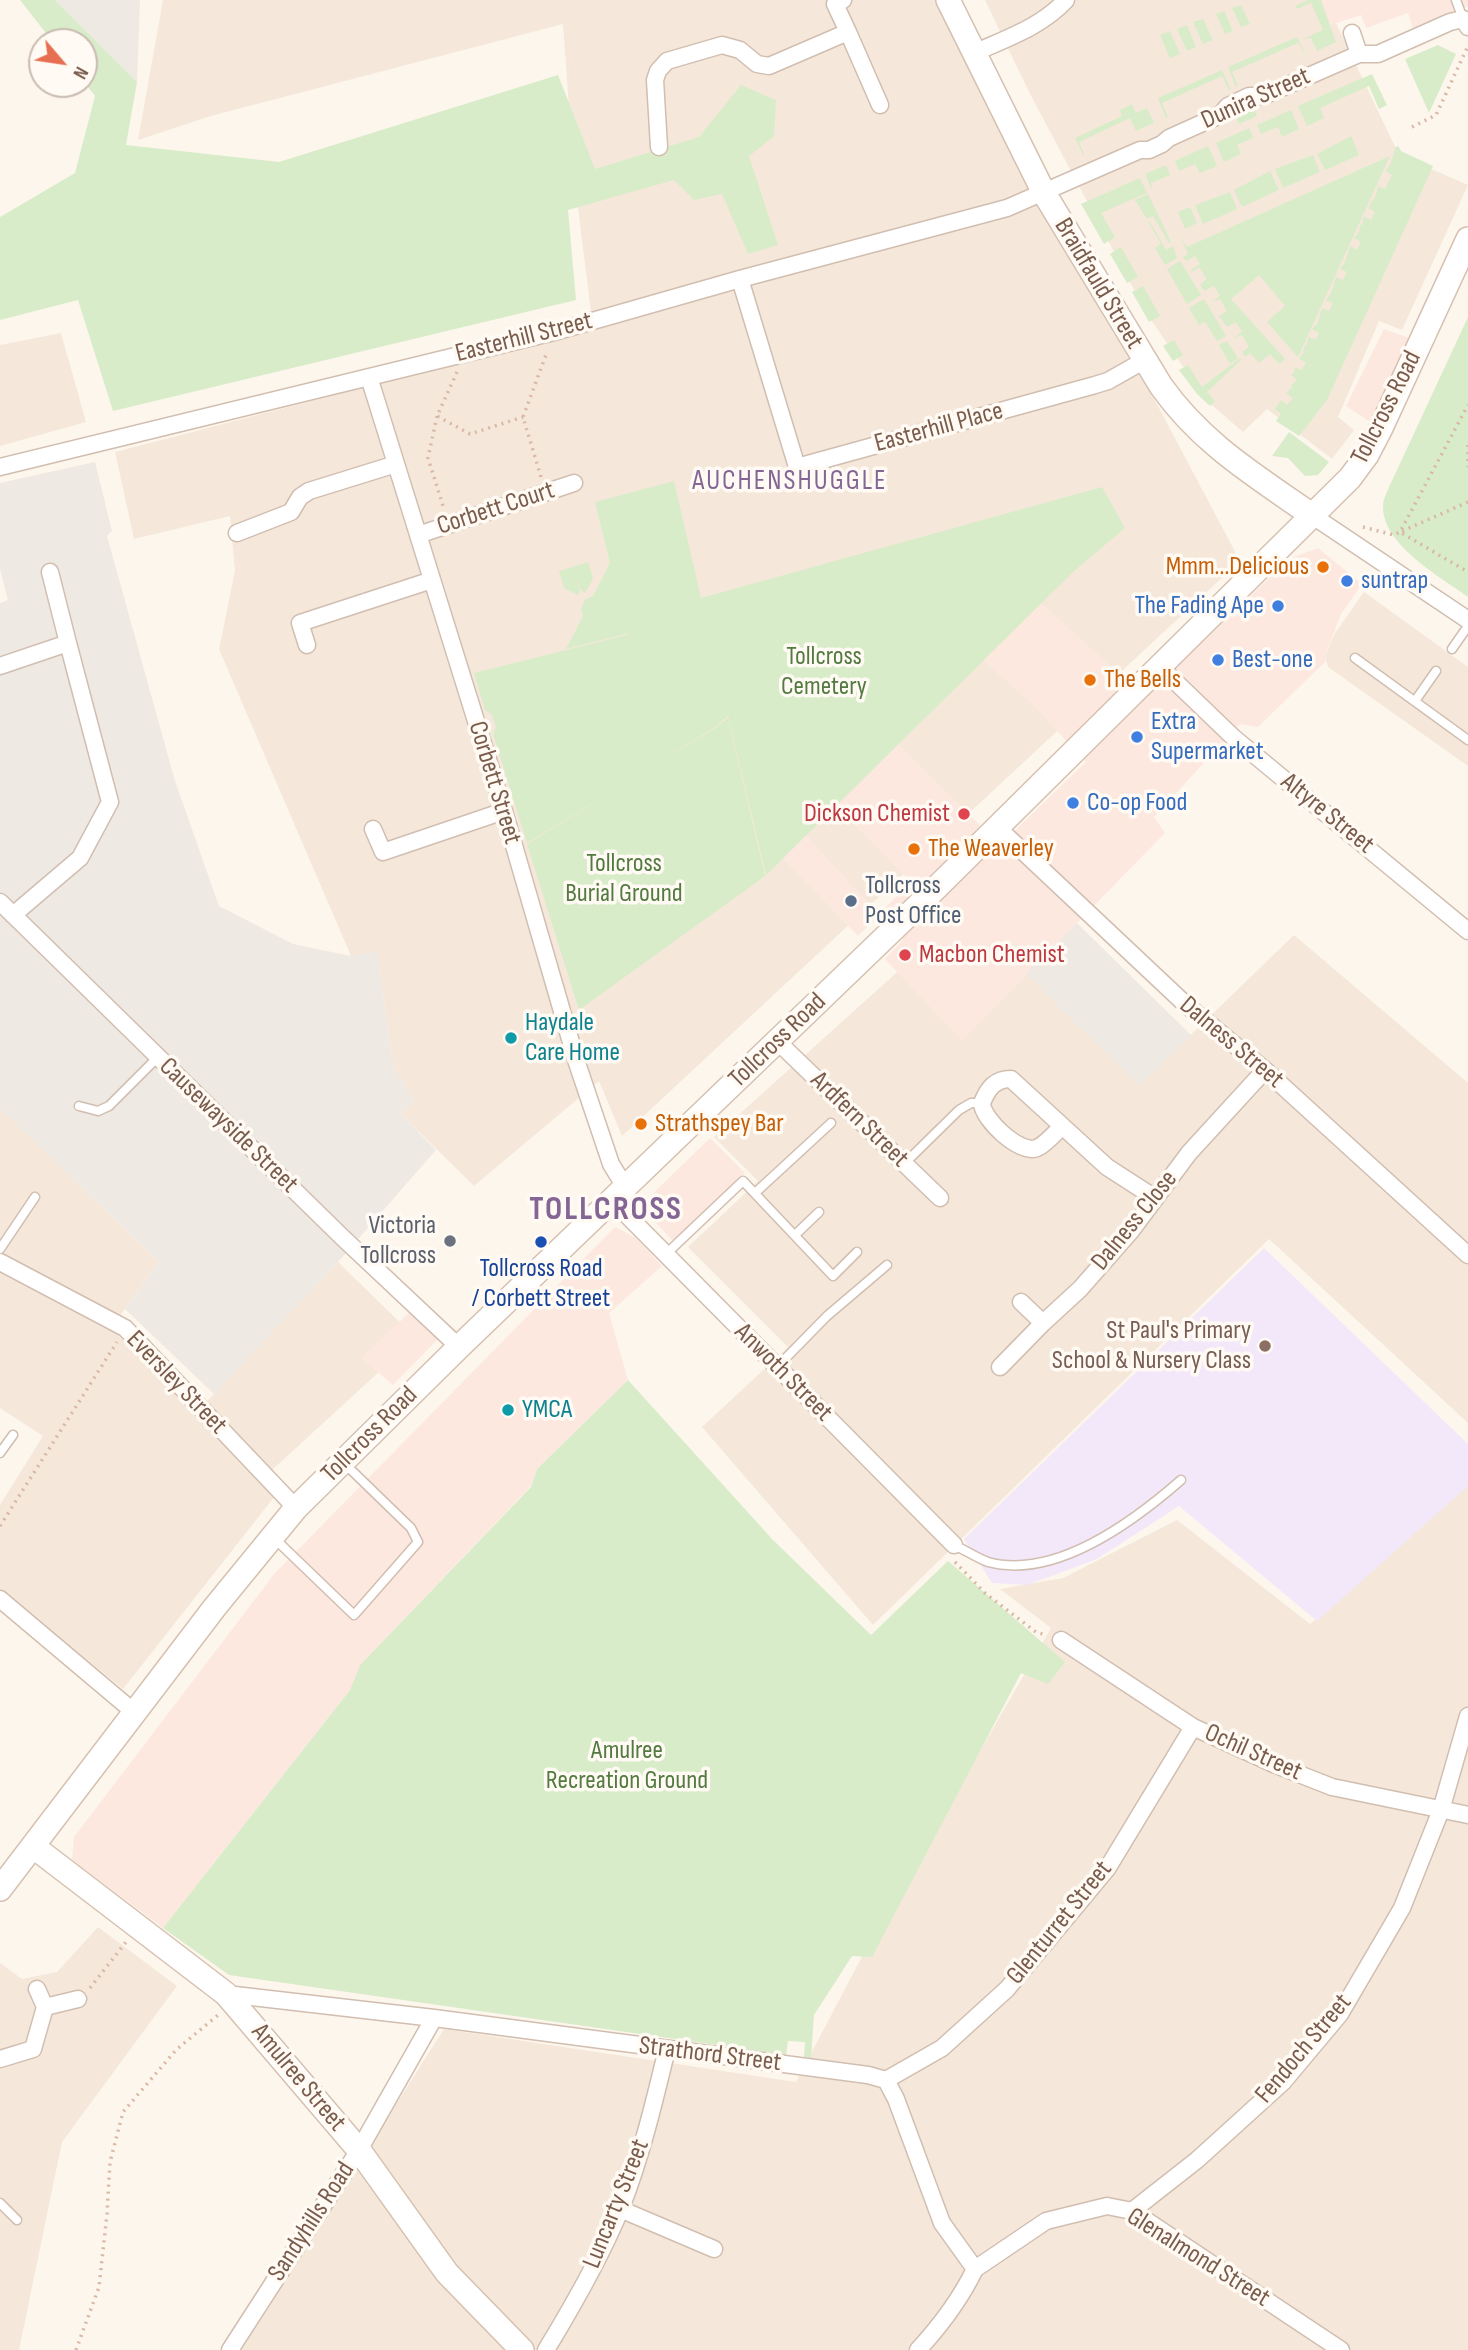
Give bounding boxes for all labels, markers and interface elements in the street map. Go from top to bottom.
north arrow [28,28,98,98]
street label: Dunira Street [1197,61,1315,137]
text: N [68,62,93,82]
street label: Braidfauld Street [1047,213,1149,355]
street label: Easterhill Street [452,306,596,370]
street label: Tollcross Road [1345,346,1429,470]
street label: Easterhill Place [871,396,1007,460]
district label: AUCHENSHUGGLE [694,465,886,499]
street label: Corbett Court [433,475,559,543]
place label: Mmm...Delicious [1166,551,1309,583]
marker: Mmm...Delicious [1315,559,1331,575]
place label: suntrap [1361,565,1428,597]
marker: suntrap [1339,573,1355,589]
place label: The Fading Ape [1134,590,1264,622]
marker: The Fading Ape [1270,598,1286,614]
park label: Tollcross Cemetery [781,641,867,702]
place label: Best-one [1232,644,1313,676]
marker: Best-one [1210,652,1226,668]
place label: The Bells [1104,664,1181,696]
marker: The Bells [1082,672,1098,688]
place label: Extra Supermarket [1151,706,1264,768]
street label: Corbett Street [461,718,527,848]
marker: Extra Supermarket [1129,729,1145,745]
street label: Altyre Street [1274,767,1380,861]
place label: Co-op Food [1087,787,1187,819]
marker: Co-op Food [1065,795,1081,811]
place label: Dickson Chemist [804,798,950,830]
marker: Dickson Chemist [956,806,972,822]
place label: The Weaverley [928,833,1054,865]
marker: The Weaverley [906,841,922,857]
park label: Tollcross Burial Ground [565,848,683,910]
place label: Tollcross Post Office [865,870,961,931]
marker: Tollcross Post Office [843,893,859,909]
place label: Macbon Chemist [919,939,1065,971]
marker: Macbon Chemist [897,947,913,963]
street label: Tollcross Road [723,987,833,1095]
street label: Dalness Street [1173,990,1289,1096]
place label: Haydale Care Home [525,1007,620,1068]
marker: Haydale Care Home [503,1030,519,1046]
street label: Causewayside Street [152,1052,304,1200]
street label: Ardfern Street [803,1066,915,1174]
place label: Strathspey Bar [655,1108,784,1140]
marker: Strathspey Bar [633,1116,649,1132]
street label: Dalness Close [1085,1165,1185,1277]
district label: TOLLCROSS [530,1191,682,1231]
place label: Victoria Tollcross [360,1210,436,1272]
marker: Victoria Tollcross [442,1233,458,1249]
marker: Tollcross Road / Corbett Street [533,1234,549,1250]
place label: Tollcross Road / Corbett Street [472,1253,610,1314]
place label: St Paul's Primary School & Nursery Class [1052,1315,1251,1376]
street label: Anwoth Street [727,1317,839,1429]
street label: Eversley Street [119,1325,233,1441]
marker: St Paul's Primary School & Nursery Class [1257,1338,1273,1354]
street label: Tollcross Road [315,1380,425,1490]
place label: YMCA [522,1394,572,1426]
marker: YMCA [500,1402,516,1418]
street label: Ochil Street [1200,1718,1306,1788]
park label: Amulree Recreation Ground [546,1735,708,1796]
street label: Glenturret Street [1001,1855,1119,1991]
street label: Fendoch Street [1249,1988,1359,2110]
street label: Amulree Street [244,2018,352,2138]
street label: Strathord Street [637,2031,783,2079]
street label: Luncarty Street [577,2135,657,2273]
street label: Sandyhills Road [262,2157,362,2287]
street label: Glenalmond Street [1121,2202,1275,2314]

